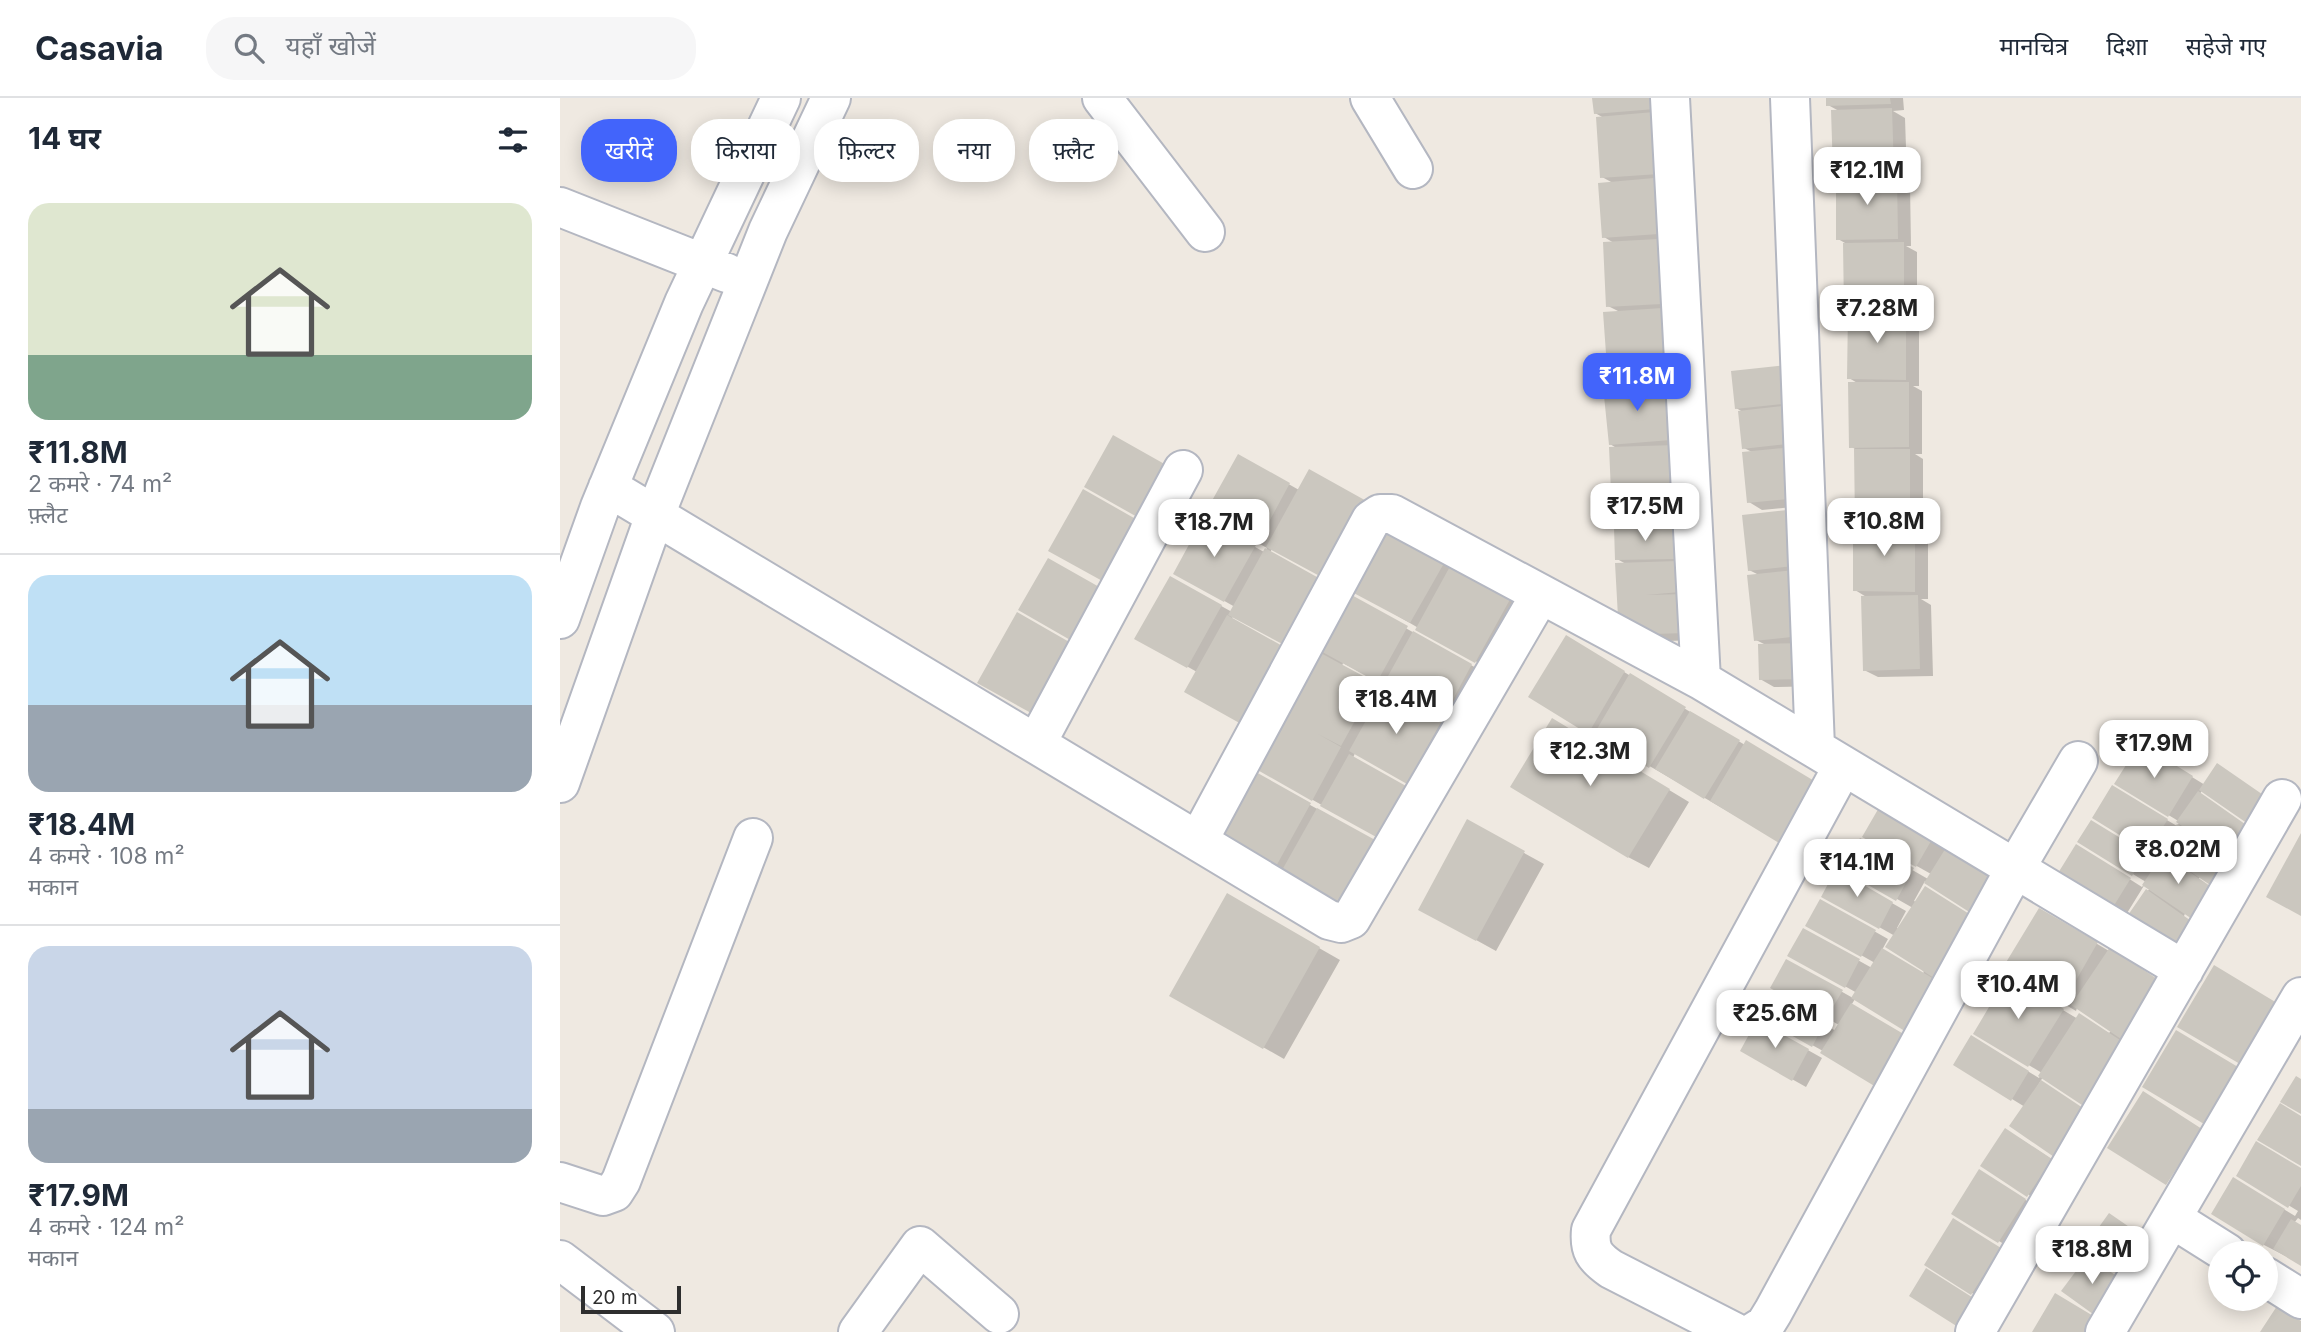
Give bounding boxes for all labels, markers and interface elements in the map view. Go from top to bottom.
search box [206,17,696,80]
text: Casavia [35,28,164,68]
icon: search [230,29,268,67]
text: यहाँ खोजें [286,30,376,61]
text: मानचित्र [2000,32,2068,61]
text: दिशा [2106,32,2148,61]
text: सहेजे गए [2186,32,2266,61]
chip: खरीदें [581,119,677,182]
chip: किराया [691,119,800,182]
chip: फ़िल्टर [814,119,919,182]
chip: नया [933,119,1015,182]
chip: फ़्लैट [1029,119,1118,182]
text: 14 घर [28,120,101,156]
icon: filters [494,121,532,159]
pin: ₹12.1M [1810,148,1924,207]
text: ₹12.1M [1830,156,1904,184]
icon: home [217,249,343,375]
pin: ₹7.28M [1820,286,1934,345]
text: ₹7.28M [1836,294,1918,322]
pin: ₹11.8M [1580,354,1694,413]
text: ₹11.8M [1599,362,1675,390]
text: ₹11.8M [28,434,128,470]
text: 2 कमरे · 74 m² [28,470,172,498]
pin: ₹17.5M [1588,484,1702,543]
text: ₹17.5M [1606,492,1684,520]
pin: ₹10.8M [1827,498,1941,558]
pin: ₹18.7M [1157,500,1271,559]
text: फ़्लैट [28,501,68,529]
text: ₹10.8M [1843,507,1925,535]
text: ₹18.7M [1174,508,1254,536]
icon: home [217,621,343,747]
pin: ₹18.4M [1339,676,1453,736]
text: ₹18.4M [1355,685,1437,713]
pin: ₹17.9M [2097,720,2211,780]
pin: ₹12.3M [1533,728,1647,788]
text: ₹17.9M [2115,729,2193,757]
text: ₹12.3M [1550,737,1630,765]
text: ₹18.4M [28,806,135,842]
pin: ₹8.02M [2121,826,2235,886]
text: ₹8.02M [2135,835,2221,863]
pin: ₹14.1M [1800,840,1914,899]
text: 4 कमरे · 108 m² [28,842,185,870]
text: ₹14.1M [1820,848,1894,876]
text: मकान [28,873,78,901]
pin: ₹10.4M [1961,962,2075,1021]
text: ₹10.4M [1977,970,2059,998]
pin: ₹25.6M [1718,990,1832,1050]
icon: home [217,992,343,1118]
text: ₹25.6M [1732,999,1818,1027]
text: ₹17.9M [28,1177,129,1213]
text: 4 कमरे · 124 m² [28,1213,184,1241]
pin: ₹18.8M [2035,1226,2149,1286]
text: ₹18.8M [2052,1235,2132,1263]
map controls [2208,1241,2278,1311]
button: locate [2208,1241,2278,1311]
text: मकान [28,1244,78,1272]
scale bar [581,1283,681,1315]
text: 20 m [592,1286,638,1309]

